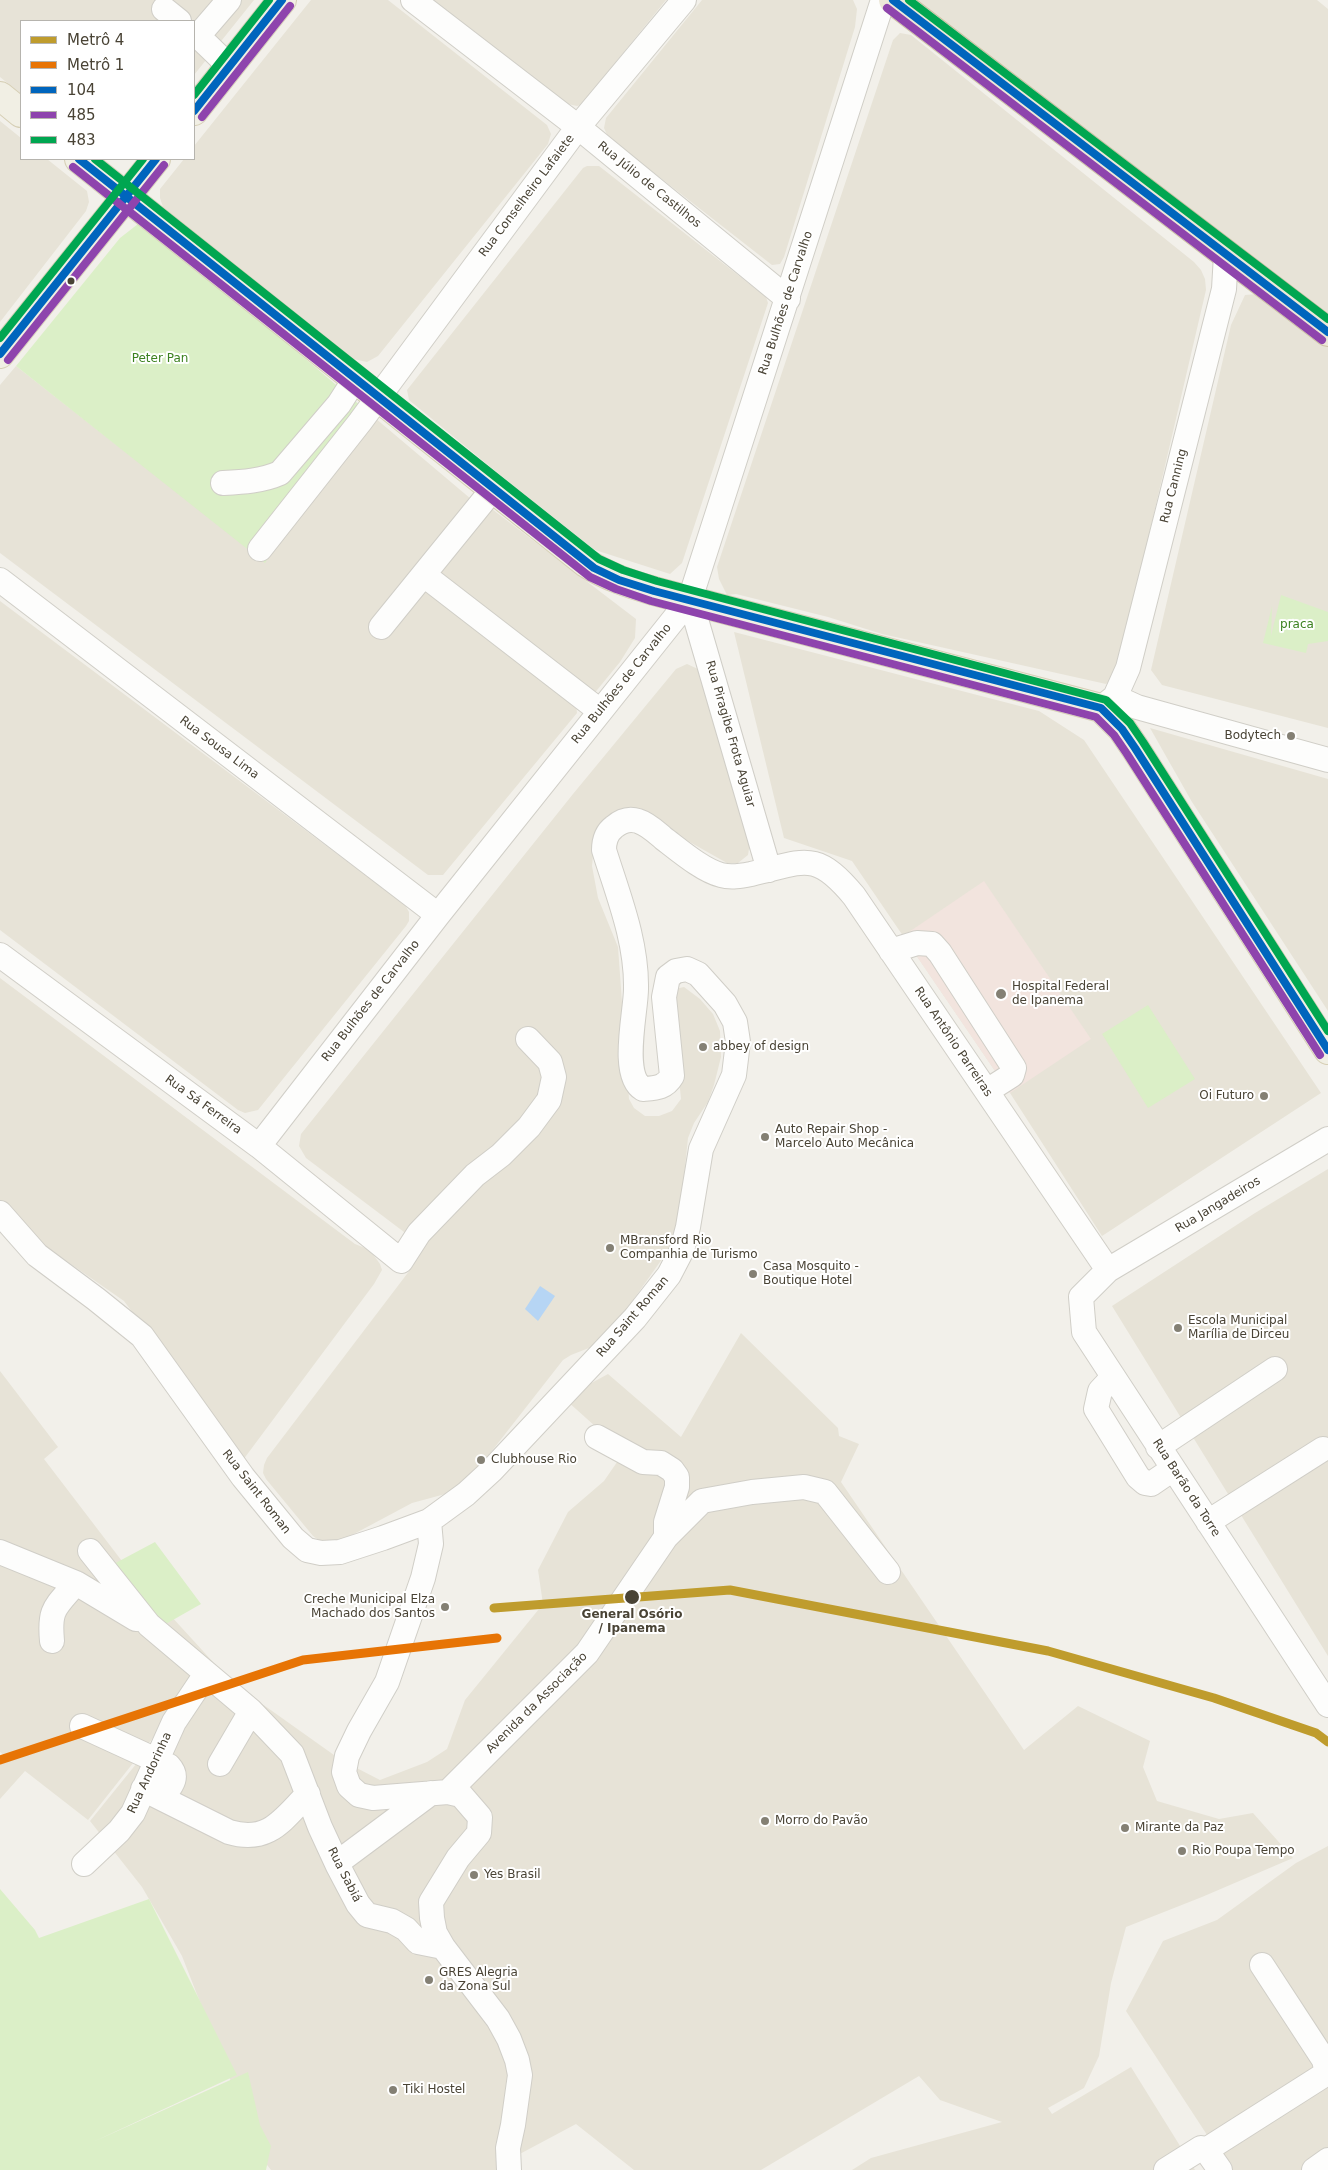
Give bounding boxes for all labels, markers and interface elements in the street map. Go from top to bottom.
legend [20,20,195,160]
text: Metrô 4 [67,31,124,49]
text: Metrô 1 [67,56,124,74]
text: 104 [67,81,96,99]
text: 485 [67,106,96,124]
text: 483 [67,131,96,149]
street label: Rua Conselheiro Lafaiete [476,132,578,260]
street label: Rua Júlio de Castilhos [594,139,704,231]
street label: Rua Bulhões de Carvalho [756,229,816,377]
unlabelled marker [66,276,76,286]
park label: Peter Pan [132,352,188,366]
street label: Rua Canning [1158,447,1190,525]
park label: praca [1280,618,1314,632]
street label: Rua Bulhões de Carvalho [569,621,675,747]
street label: Rua Piragibe Frota Aguiar [702,659,758,809]
street label: Rua Sousa Lima [176,713,262,783]
place label: Bodytech [1224,729,1281,743]
marker: Bodytech [1285,730,1297,742]
street label: Rua Bulhões de Carvalho [319,937,423,1065]
place label: Hospital Federal de Ipanema [1012,980,1109,1008]
street label: Rua Antônio Parreiras [911,984,995,1100]
marker: Hospital Federal de Ipanema [994,987,1008,1001]
place label: abbey of design [713,1040,809,1054]
marker: abbey of design [697,1041,709,1053]
street label: Rua Sá Ferreira [162,1072,244,1138]
place label: Oi Futuro [1199,1089,1254,1103]
marker: Oi Futuro [1258,1090,1270,1102]
place label: Auto Repair Shop - Marcelo Auto Mecânica [775,1123,914,1151]
marker: Auto Repair Shop - Marcelo Auto Mecânica [759,1131,771,1143]
street label: Rua Jangadeiros [1173,1174,1263,1236]
place label: MBransford Rio Companhia de Turismo [620,1234,758,1262]
marker: MBransford Rio Companhia de Turismo [604,1242,616,1254]
place label: Casa Mosquito - Boutique Hotel [763,1260,859,1288]
marker: Casa Mosquito - Boutique Hotel [747,1268,759,1280]
street label: Rua Saint Roman [594,1273,672,1361]
place label: Escola Municipal Marília de Dirceu [1188,1314,1289,1342]
marker: Escola Municipal Marília de Dirceu [1172,1322,1184,1334]
street label: Rua Barão da Torre [1149,1436,1223,1540]
street label: Rua Saint Roman [219,1447,293,1537]
place label: Clubhouse Rio [491,1453,577,1467]
marker: Clubhouse Rio [475,1454,487,1466]
marker: General Osório / Ipanema [623,1588,641,1606]
place label: Creche Municipal Elza Machado dos Santos [304,1593,435,1621]
marker: Creche Municipal Elza Machado dos Santos [439,1601,451,1613]
place label: General Osório / Ipanema [582,1608,682,1636]
street label: Avenida da Associação [483,1649,591,1757]
street label: Rua Andorinha [125,1730,175,1816]
place label: Morro do Pavão [775,1814,868,1828]
marker: Morro do Pavão [759,1815,771,1827]
place label: Mirante da Paz [1135,1821,1224,1835]
marker: Mirante da Paz [1119,1822,1131,1834]
place label: Rio Poupa Tempo [1192,1844,1295,1858]
street label: Rua Sabiá [324,1845,364,1905]
marker: Rio Poupa Tempo [1176,1845,1188,1857]
place label: Yes Brasil [484,1868,541,1882]
marker: Yes Brasil [468,1869,480,1881]
place label: GRES Alegria da Zona Sul [439,1966,518,1994]
marker: GRES Alegria da Zona Sul [423,1974,435,1986]
place label: Tiki Hostel [403,2083,465,2097]
marker: Tiki Hostel [387,2084,399,2096]

